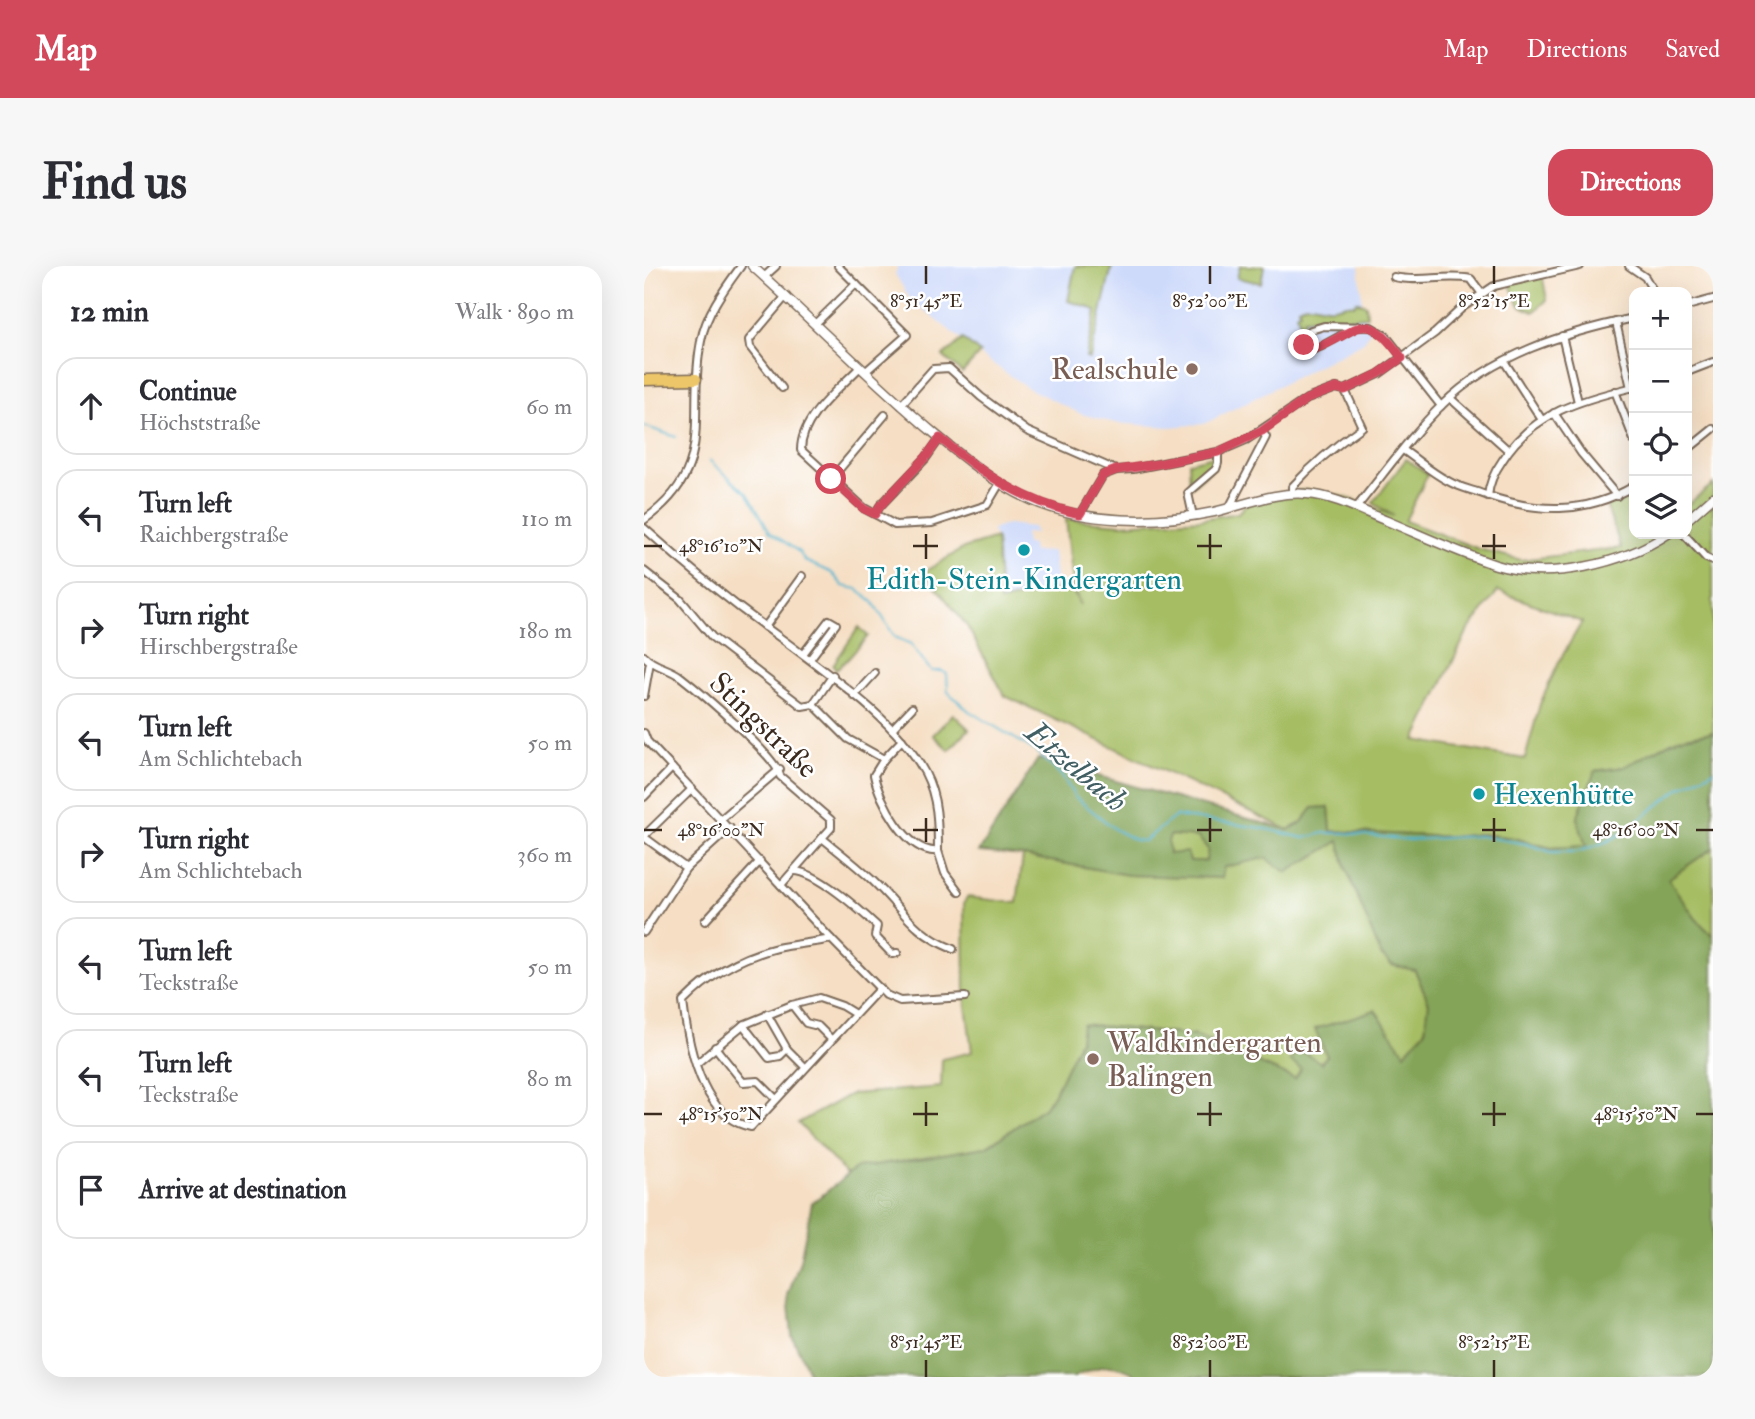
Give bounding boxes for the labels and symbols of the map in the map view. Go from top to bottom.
text: 8°51'45"E [890,290,962,313]
text: 8°52'00"E [1172,290,1248,313]
text: 8°52'15"E [1458,290,1530,313]
route end [1288,329,1319,360]
place label: Realschule [1051,351,1178,388]
marker: Realschule [1184,361,1200,377]
route start [815,463,846,494]
text: 48°16'10"N [679,535,763,558]
marker: Edith-Stein-Kindergarten [1016,542,1032,558]
place label: Edith-Stein-Kindergarten [866,561,1182,598]
street label: Stingstraße [702,665,826,786]
water label: Etzelbach [1016,711,1136,821]
place label: Hexenhütte [1493,776,1634,813]
marker: Hexenhütte [1471,786,1487,802]
text: 48°16'00"N [678,819,764,842]
text: 48°16'00"N [1593,819,1679,842]
place label: Waldkindergarten Balingen [1106,1024,1322,1095]
marker: Waldkindergarten Balingen [1085,1051,1101,1067]
text: 48°15'50"N [679,1103,763,1126]
text: 48°15'50"N [1594,1103,1678,1126]
text: 8°51'45"E [890,1331,962,1354]
text: 8°52'00"E [1172,1331,1248,1354]
text: 8°52'15"E [1458,1331,1530,1354]

